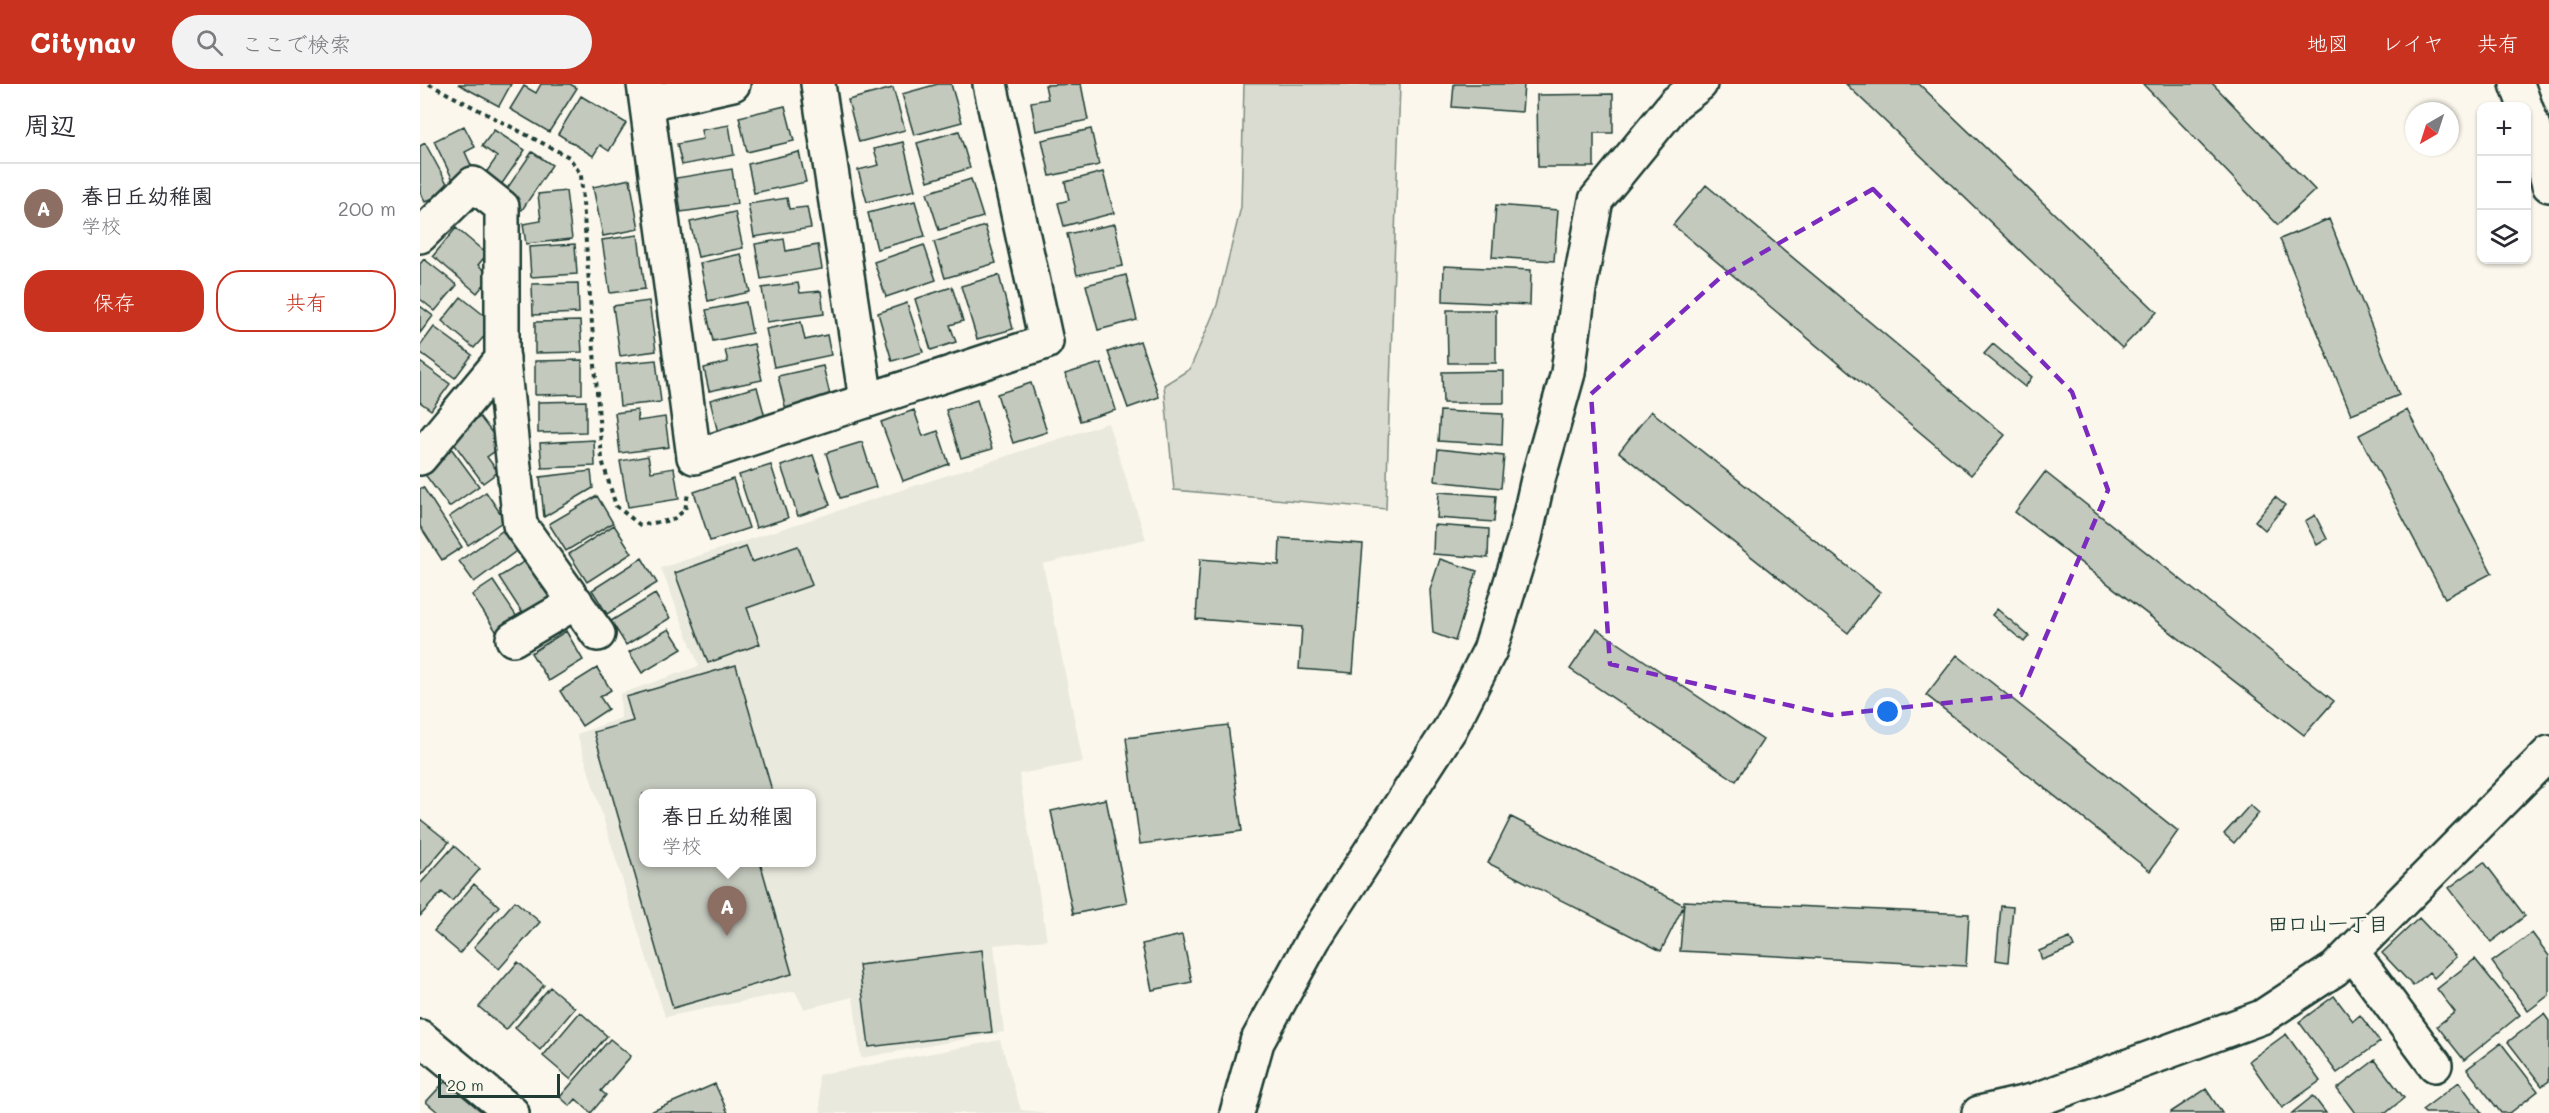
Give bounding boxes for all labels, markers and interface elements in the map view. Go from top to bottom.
search box [172,15,592,69]
text: Citynav [30,24,136,60]
icon: search [193,26,226,59]
text: ここで検索 [241,29,351,58]
text: 地図 [2307,29,2349,56]
text: レイヤ [2382,29,2444,56]
text: 共有 [2477,29,2519,56]
north arrow [2405,102,2459,156]
map controls [2477,102,2531,264]
button: + [2477,102,2531,156]
text: 周辺 [24,108,76,142]
button: − [2477,156,2531,210]
text: 春日丘幼稚園 [81,181,213,210]
text: A [37,195,50,221]
text: 200 m [338,195,396,221]
button: layers [2477,210,2531,264]
text: 学校 [81,212,121,238]
button: 保存 [24,270,204,332]
button: 共有 [216,270,396,332]
your location [1873,697,1902,726]
popup [639,789,816,867]
text: 春日丘幼稚園 [661,801,794,830]
text: 学校 [661,832,701,858]
pin: A [708,886,746,936]
district label: 田口山一丁目 [2268,910,2388,936]
scale bar [438,1071,560,1098]
text: 20 m [447,1074,484,1095]

